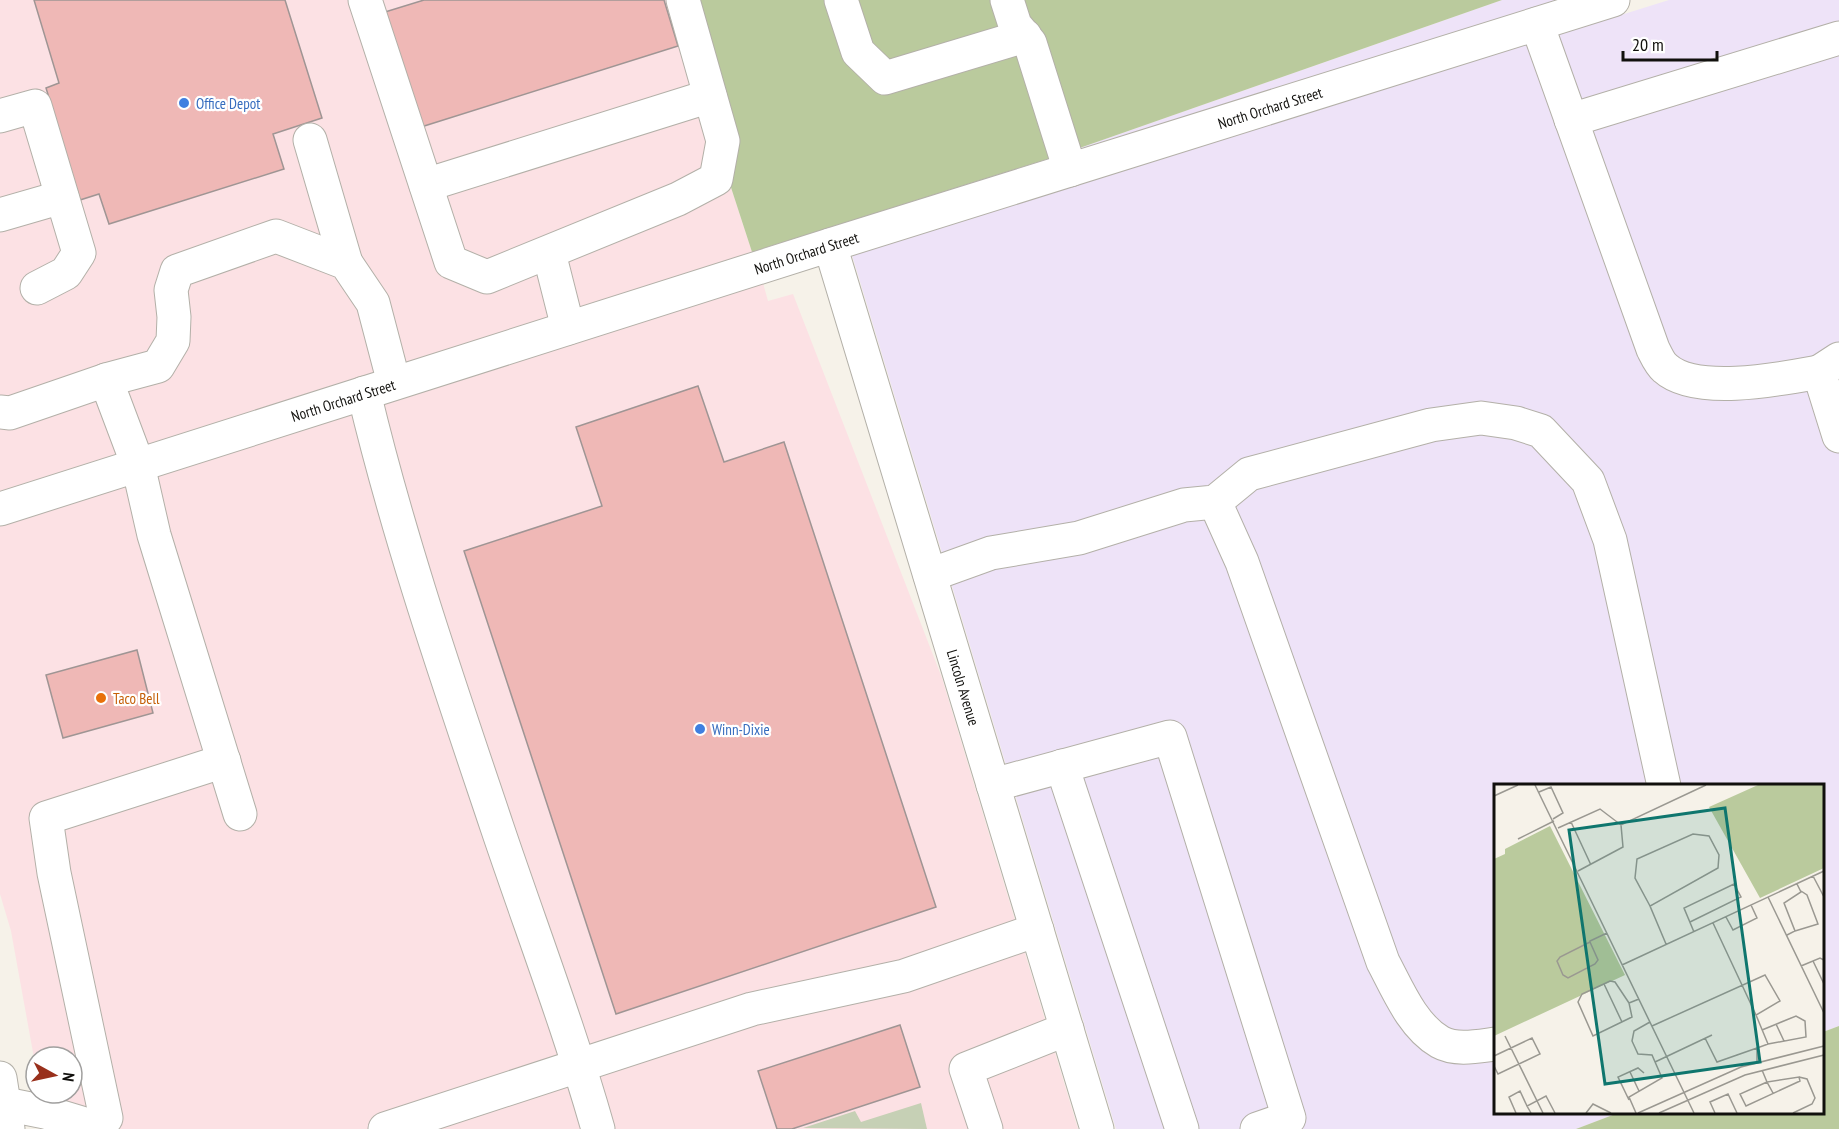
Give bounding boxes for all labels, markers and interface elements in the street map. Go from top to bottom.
scale bar [1623,24,1718,62]
text: 20 m [1632,33,1664,56]
street label: North Orchard Street [1215,82,1324,133]
place label: Office Depot [196,94,260,113]
marker: Office Depot [177,96,191,110]
street label: North Orchard Street [752,227,861,278]
street label: North Orchard Street [289,374,398,425]
street label: Lincoln Avenue [943,647,984,728]
place label: Taco Bell [113,689,160,708]
marker: Taco Bell [94,691,108,705]
place label: Winn-Dixie [712,720,770,739]
marker: Winn-Dixie [693,722,707,736]
inset map [1494,784,1824,1114]
north arrow [24,1045,84,1105]
text: N [58,1071,79,1083]

